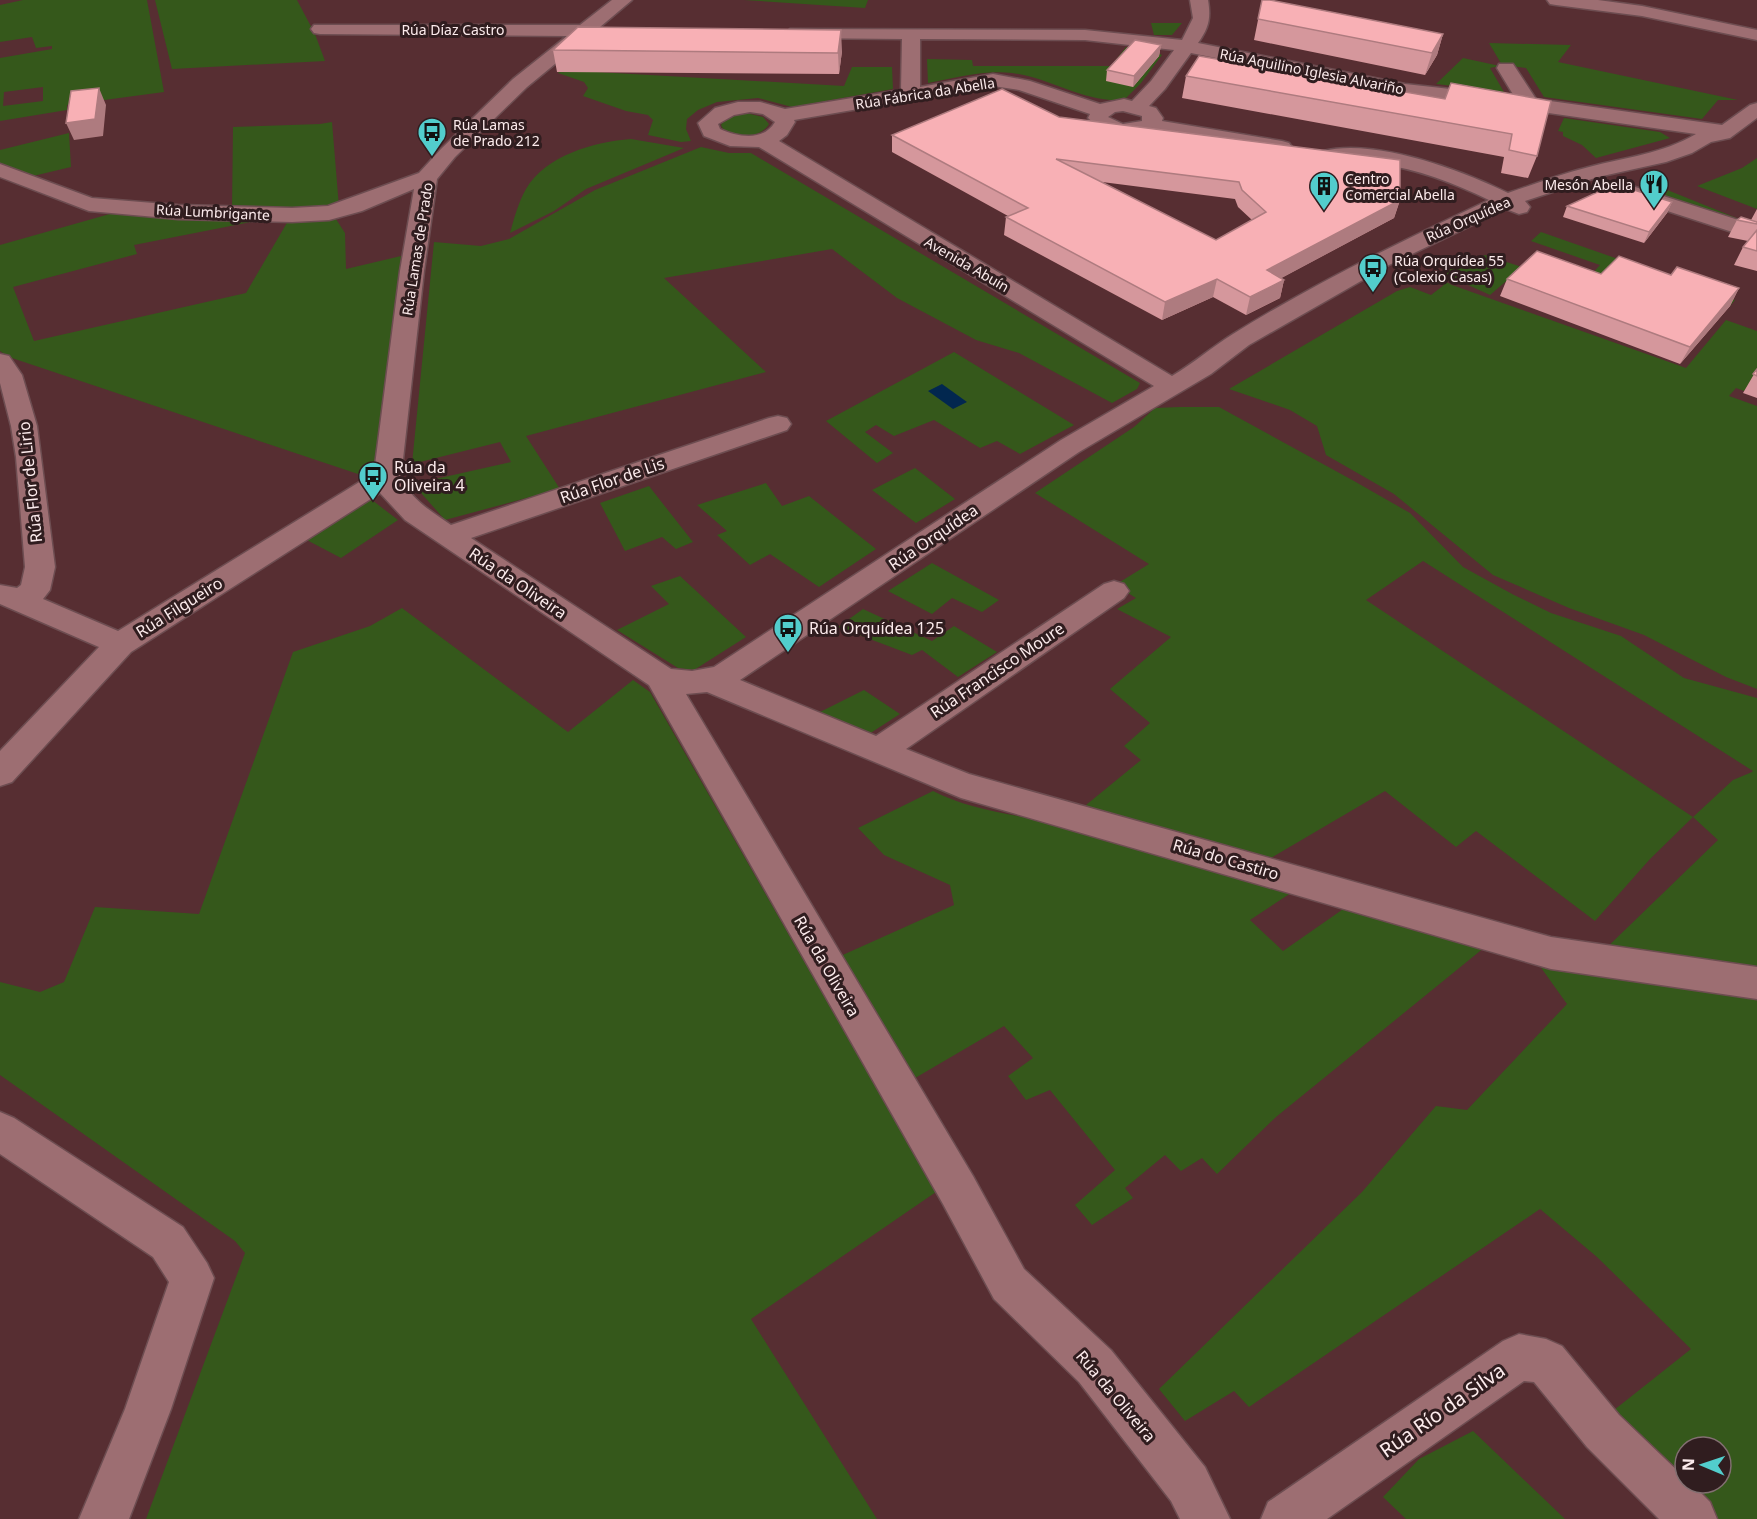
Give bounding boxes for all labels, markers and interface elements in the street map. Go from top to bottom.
street label: Rúa Díaz Castro [401,20,505,39]
street label: Rúa Aquilino Iglesia Alvariño [1218,44,1406,98]
street label: Rúa Fábrica da Abella [854,73,996,113]
place label: Rúa Lamas de Prado 212 [453,115,540,150]
bus stop icon: Rúa Lamas de Prado 212 [416,116,448,158]
restaurant icon: Mesón Abella [1638,168,1670,210]
place label: Centro Comercial Abella [1345,169,1455,204]
building icon: Centro Comercial Abella [1308,170,1340,212]
place label: Mesón Abella [1544,175,1633,194]
street label: Rúa Lamas de Prado [397,181,437,317]
street label: Rúa Orquídea [1423,192,1513,246]
street label: Rúa Lumbrigante [156,200,271,224]
street label: Avenida Abuín [921,232,1013,296]
place label: Rúa Orquídea 55 (Colexio Casas) [1394,251,1504,286]
bus stop icon: Rúa Orquídea 55 (Colexio Casas) [1357,252,1389,294]
street label: Rúa Flor de Lirio [13,420,47,544]
street label: Rúa Flor de Lis [557,452,667,508]
place label: Rúa da Oliveira 4 [394,456,465,496]
bus stop icon: Rúa da Oliveira 4 [357,460,389,502]
street label: Rúa Orquídea [884,499,982,575]
street label: Rúa da Oliveira [465,542,571,624]
street label: Rúa Filgueiro [131,572,227,642]
bus stop icon: Rúa Orquídea 125 [772,612,804,654]
place label: Rúa Orquídea 125 [809,617,944,639]
street label: Rúa Francisco Moure [926,617,1068,723]
street label: Rúa do Castiro [1170,833,1282,885]
street label: Rúa da Oliveira [789,911,865,1021]
street label: Rúa da Oliveira [1071,1346,1161,1446]
street label: Rúa Río da Silva [1374,1357,1510,1463]
north arrow [1673,1435,1733,1495]
text: N [1677,1458,1699,1471]

